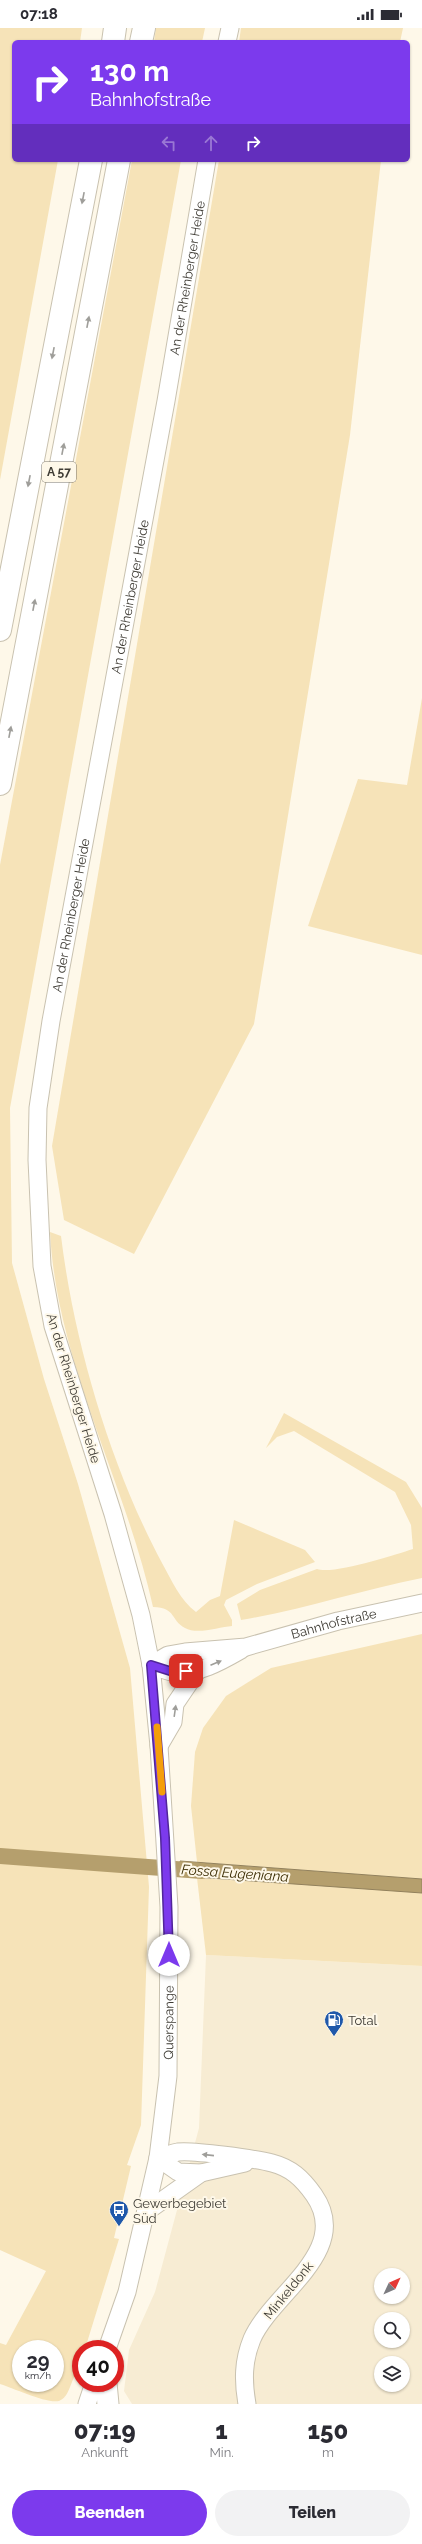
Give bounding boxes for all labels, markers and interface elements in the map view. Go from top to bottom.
text: 07:18 [20,5,58,23]
text: 130 m [90,55,169,88]
icon: right [24,56,76,108]
text: Bahnhofstraße [90,89,211,110]
icon: left [158,132,180,154]
icon: ahead [200,132,222,154]
icon: right [242,132,264,154]
one-way arrow [80,192,86,204]
street label: An der Rheinberger Heide [167,199,208,356]
one-way arrow [85,316,91,328]
one-way arrow [50,347,56,360]
one-way arrow [61,443,67,456]
road number: A 57 [42,462,76,482]
one-way arrow [25,475,31,487]
street label: An der Rheinberger Heide [109,518,152,675]
one-way arrow [31,599,37,611]
one-way arrow [7,726,13,739]
street label: An der Rheinberger Heide [49,837,93,994]
street label: An der Rheinberger Heide [44,1311,104,1465]
street label: Bahnhofstraße [289,1606,378,1642]
pin [169,1654,203,1688]
icon: arrive [175,1660,197,1682]
one-way arrow [210,1660,222,1666]
one-way arrow [172,1705,178,1717]
water label: Fossa Eugeniana [181,1861,289,1885]
position arrow [148,1934,190,1976]
street label: Querspange [161,1985,177,2060]
fuel station icon: Total [323,2009,345,2037]
place label: Total [348,2013,378,2028]
one-way arrow [202,2151,214,2158]
place label: Gewerbegebiet Süd [133,2196,227,2226]
bus stop icon: Gewerbegebiet Süd [108,2199,130,2227]
street label: Minkeldonk [261,2258,316,2322]
north arrow [374,2268,410,2304]
map controls [374,2268,410,2392]
button: search [374,2312,410,2348]
speed limit sign: 40 [72,2340,124,2392]
text: 29 [26,2349,50,2373]
button: layers [374,2356,410,2392]
text: km/h [25,2370,51,2381]
text: 07:19 [74,2416,136,2445]
text: 1 [215,2416,228,2445]
text: 150 [308,2416,348,2445]
text: Ankunft [81,2445,128,2460]
text: Min. [209,2445,234,2460]
text: m [322,2445,334,2460]
button: Beenden [12,2490,207,2536]
button: Teilen [215,2490,410,2536]

